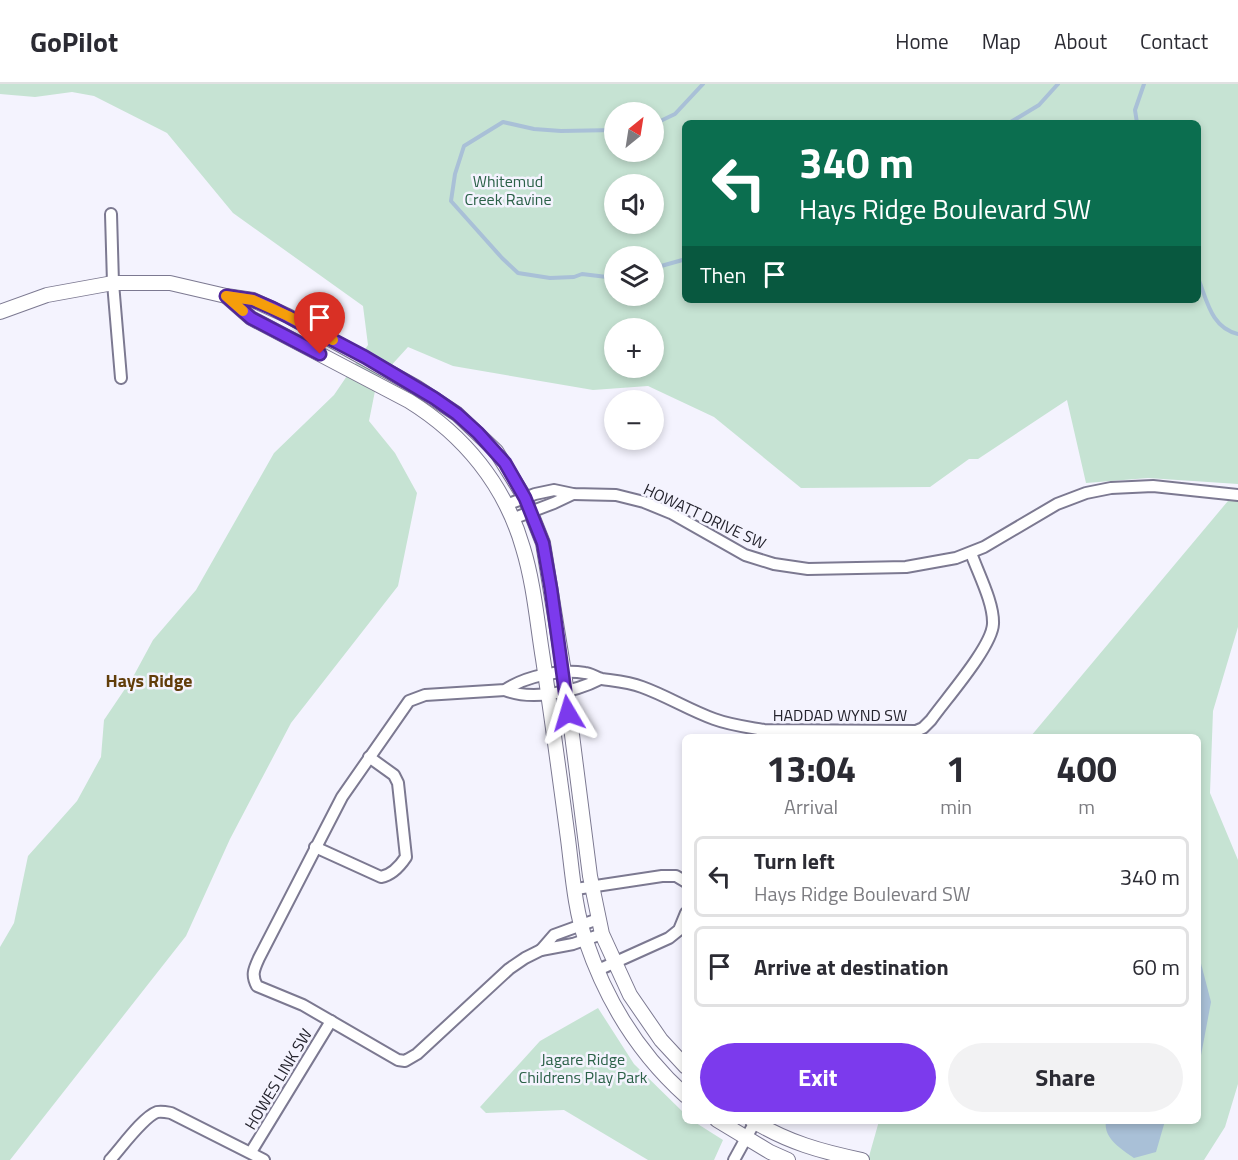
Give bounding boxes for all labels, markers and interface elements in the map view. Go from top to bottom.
text: GoPilot [30,20,118,63]
text: Home [895,25,949,57]
text: Map [982,25,1021,57]
text: About [1054,25,1107,57]
text: Contact [1140,25,1208,57]
north arrow [604,102,664,162]
map controls [604,102,664,450]
text: 340 m [799,130,914,194]
icon: left [700,144,778,222]
park label: Whitemud Creek Ravine [464,169,552,211]
button: sound [604,174,664,234]
text: Hays Ridge Boulevard SW [799,188,1091,229]
button: layers [604,246,664,306]
text: Then [700,258,746,292]
icon: arrive [758,258,791,291]
pin [294,292,345,354]
icon: arrive [303,301,336,334]
button: + [604,318,664,378]
button: − [604,390,664,450]
street label: HOWATT DRIVE SW [640,477,770,555]
district label: Hays Ridge [105,667,193,694]
position arrow [536,681,600,745]
street label: HADDAD WYND SW [773,703,907,727]
text: 13:04 [766,741,856,796]
text: 1 [946,741,966,796]
text: 400 [1056,741,1117,796]
text: Arrival [784,791,838,822]
text: min [940,791,972,822]
text: m [1078,791,1095,822]
text: Turn left [754,844,835,878]
icon: left [703,860,736,893]
text: 340 m [1120,860,1180,894]
text: Hays Ridge Boulevard SW [754,878,970,909]
icon: arrive [703,950,736,983]
text: Arrive at destination [754,950,949,984]
text: 60 m [1132,950,1180,984]
street label: HOWES LINK SW [238,1024,318,1134]
button: Exit [700,1043,936,1112]
button: Share [948,1043,1183,1112]
park label: Jagare Ridge Childrens Play Park [519,1047,648,1089]

